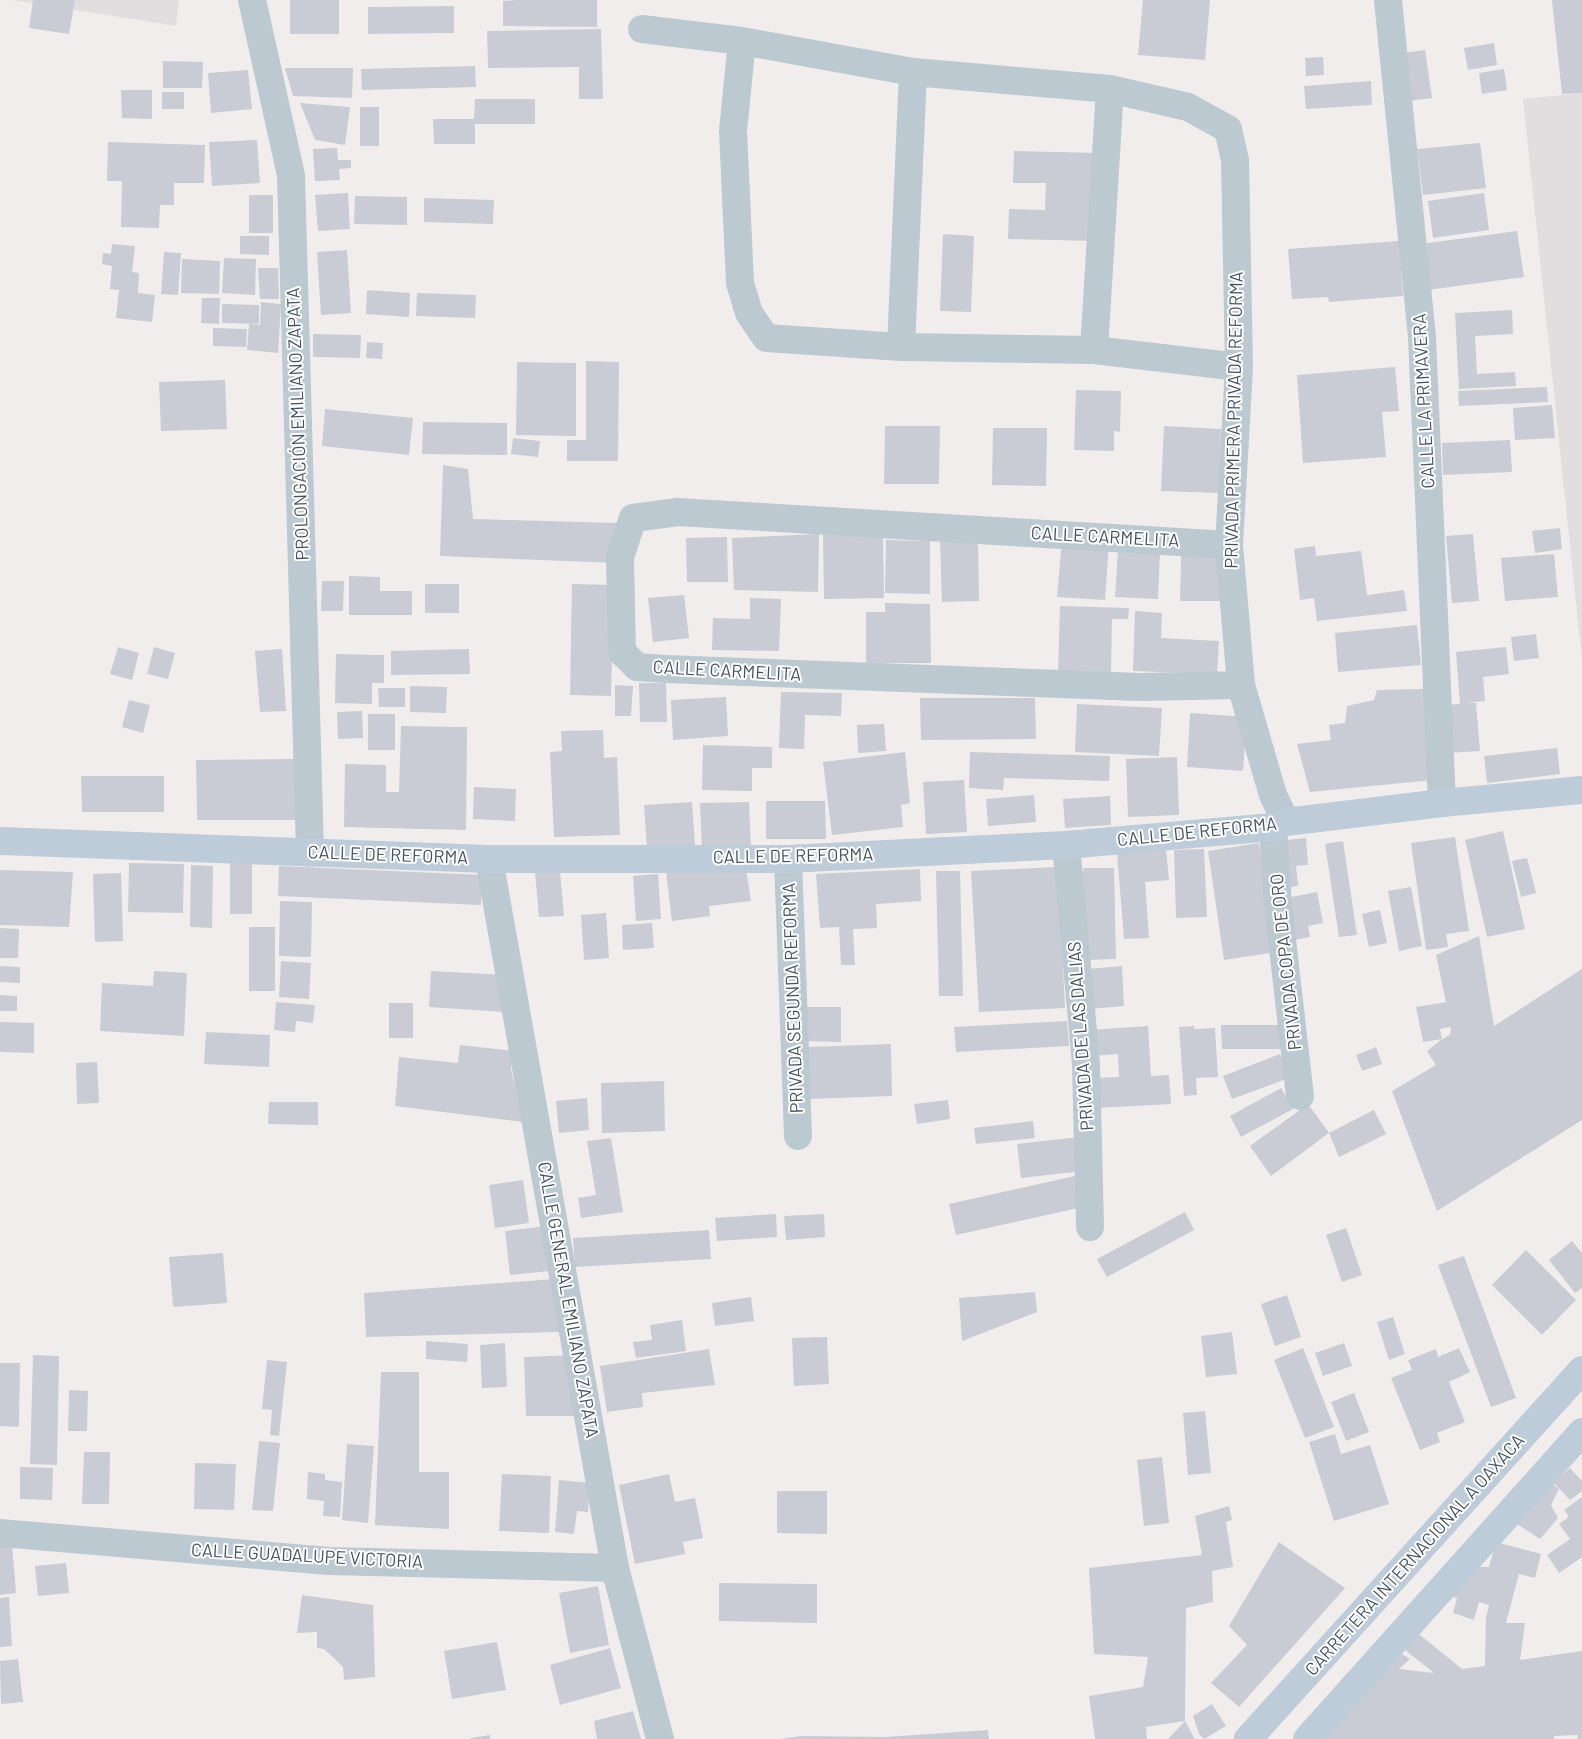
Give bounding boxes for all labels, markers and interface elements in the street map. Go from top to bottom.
street label: PRIVADA PRIMERA PRIVADA REFORMA [1221,271,1247,569]
street label: PROLONGACIÓN EMILIANO ZAPATA [282,287,314,561]
street label: CALLE LA PRIMAVERA [1409,313,1439,489]
street label: CALLE CARMELITA [1030,522,1180,552]
street label: CALLE CARMELITA [652,656,802,686]
street label: CALLE DE REFORMA [1116,813,1278,851]
street label: CALLE DE REFORMA [307,841,469,869]
street label: CALLE DE REFORMA [713,844,873,868]
street label: PRIVADA COPA DE ORO [1266,873,1306,1051]
street label: PRIVADA SEGUNDA REFORMA [778,882,808,1114]
street label: PRIVADA DE LAS DALIAS [1064,941,1098,1131]
street label: CALLE GENERAL EMILIANO ZAPATA [533,1160,603,1440]
street label: CARRETERA INTERNACIONAL A OAXACA [1301,1430,1529,1680]
street label: CALLE GUADALUPE VICTORIA [191,1539,423,1573]

